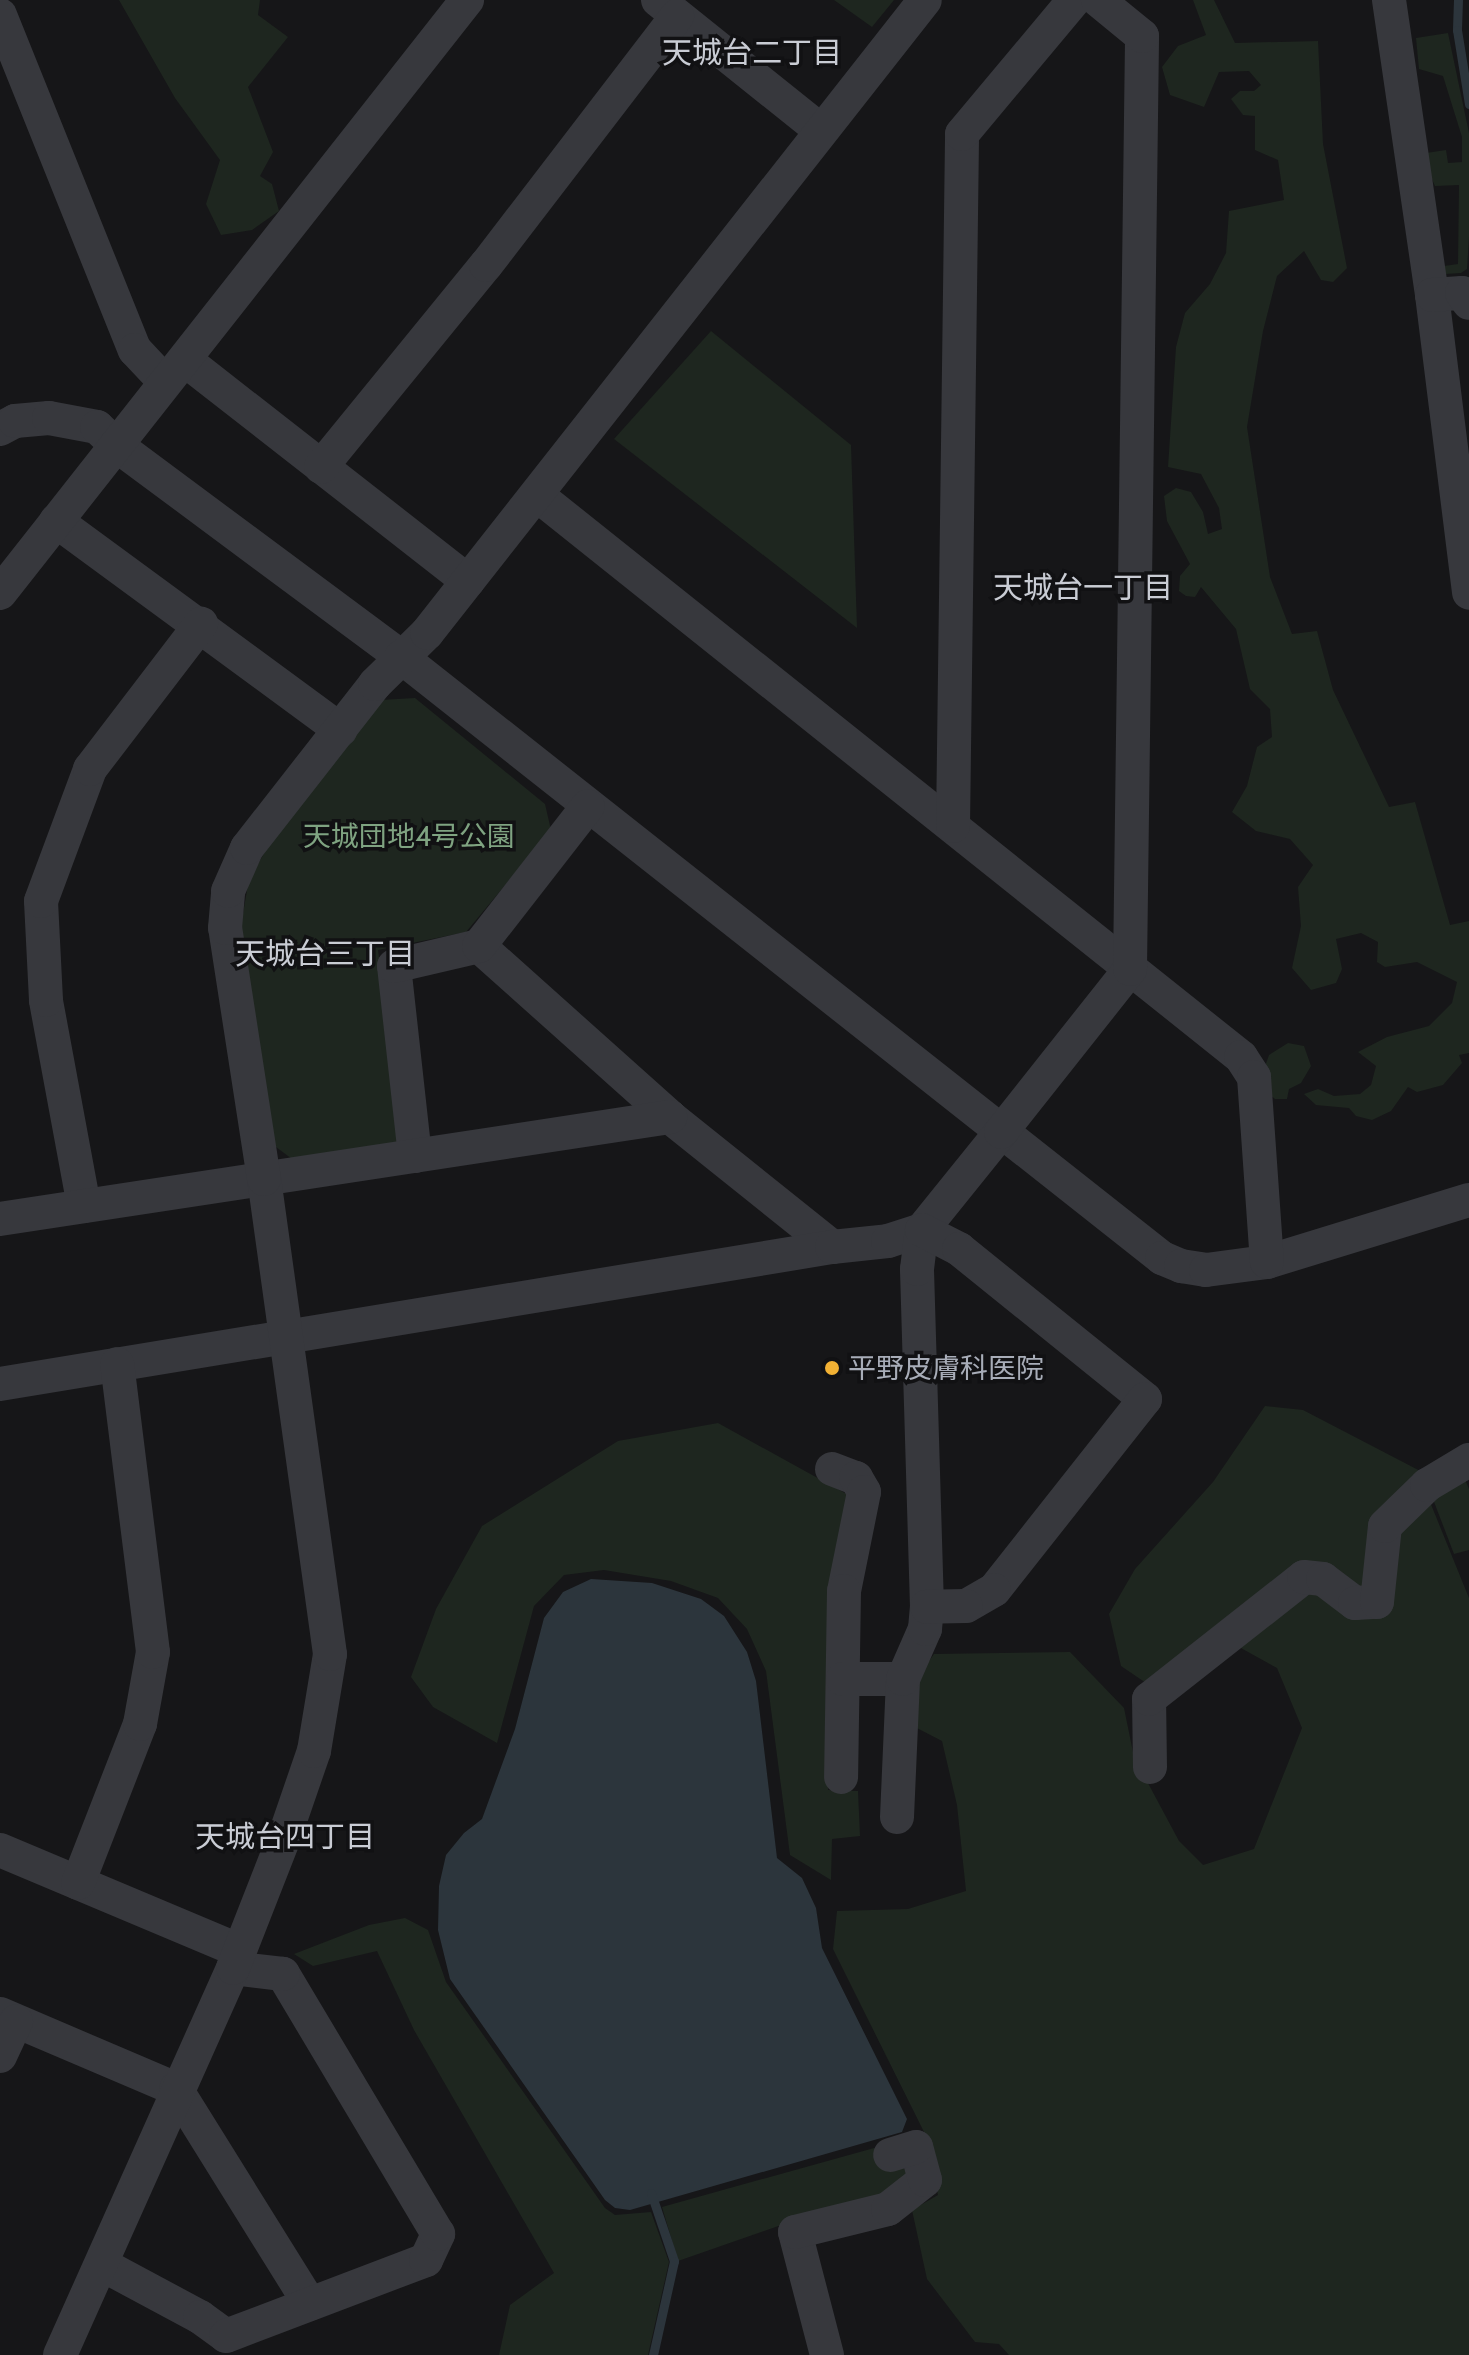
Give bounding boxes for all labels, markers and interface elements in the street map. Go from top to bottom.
district label: 天城台二丁目 [662,35,842,71]
district label: 天城台一丁目 [993,570,1173,606]
park label: 天城団地4号公園 [303,819,515,853]
district label: 天城台三丁目 [235,936,415,972]
place label: 平野皮膚科医院 [848,1351,1044,1385]
marker: 平野皮膚科医院 [823,1359,841,1377]
district label: 天城台四丁目 [195,1819,375,1855]

